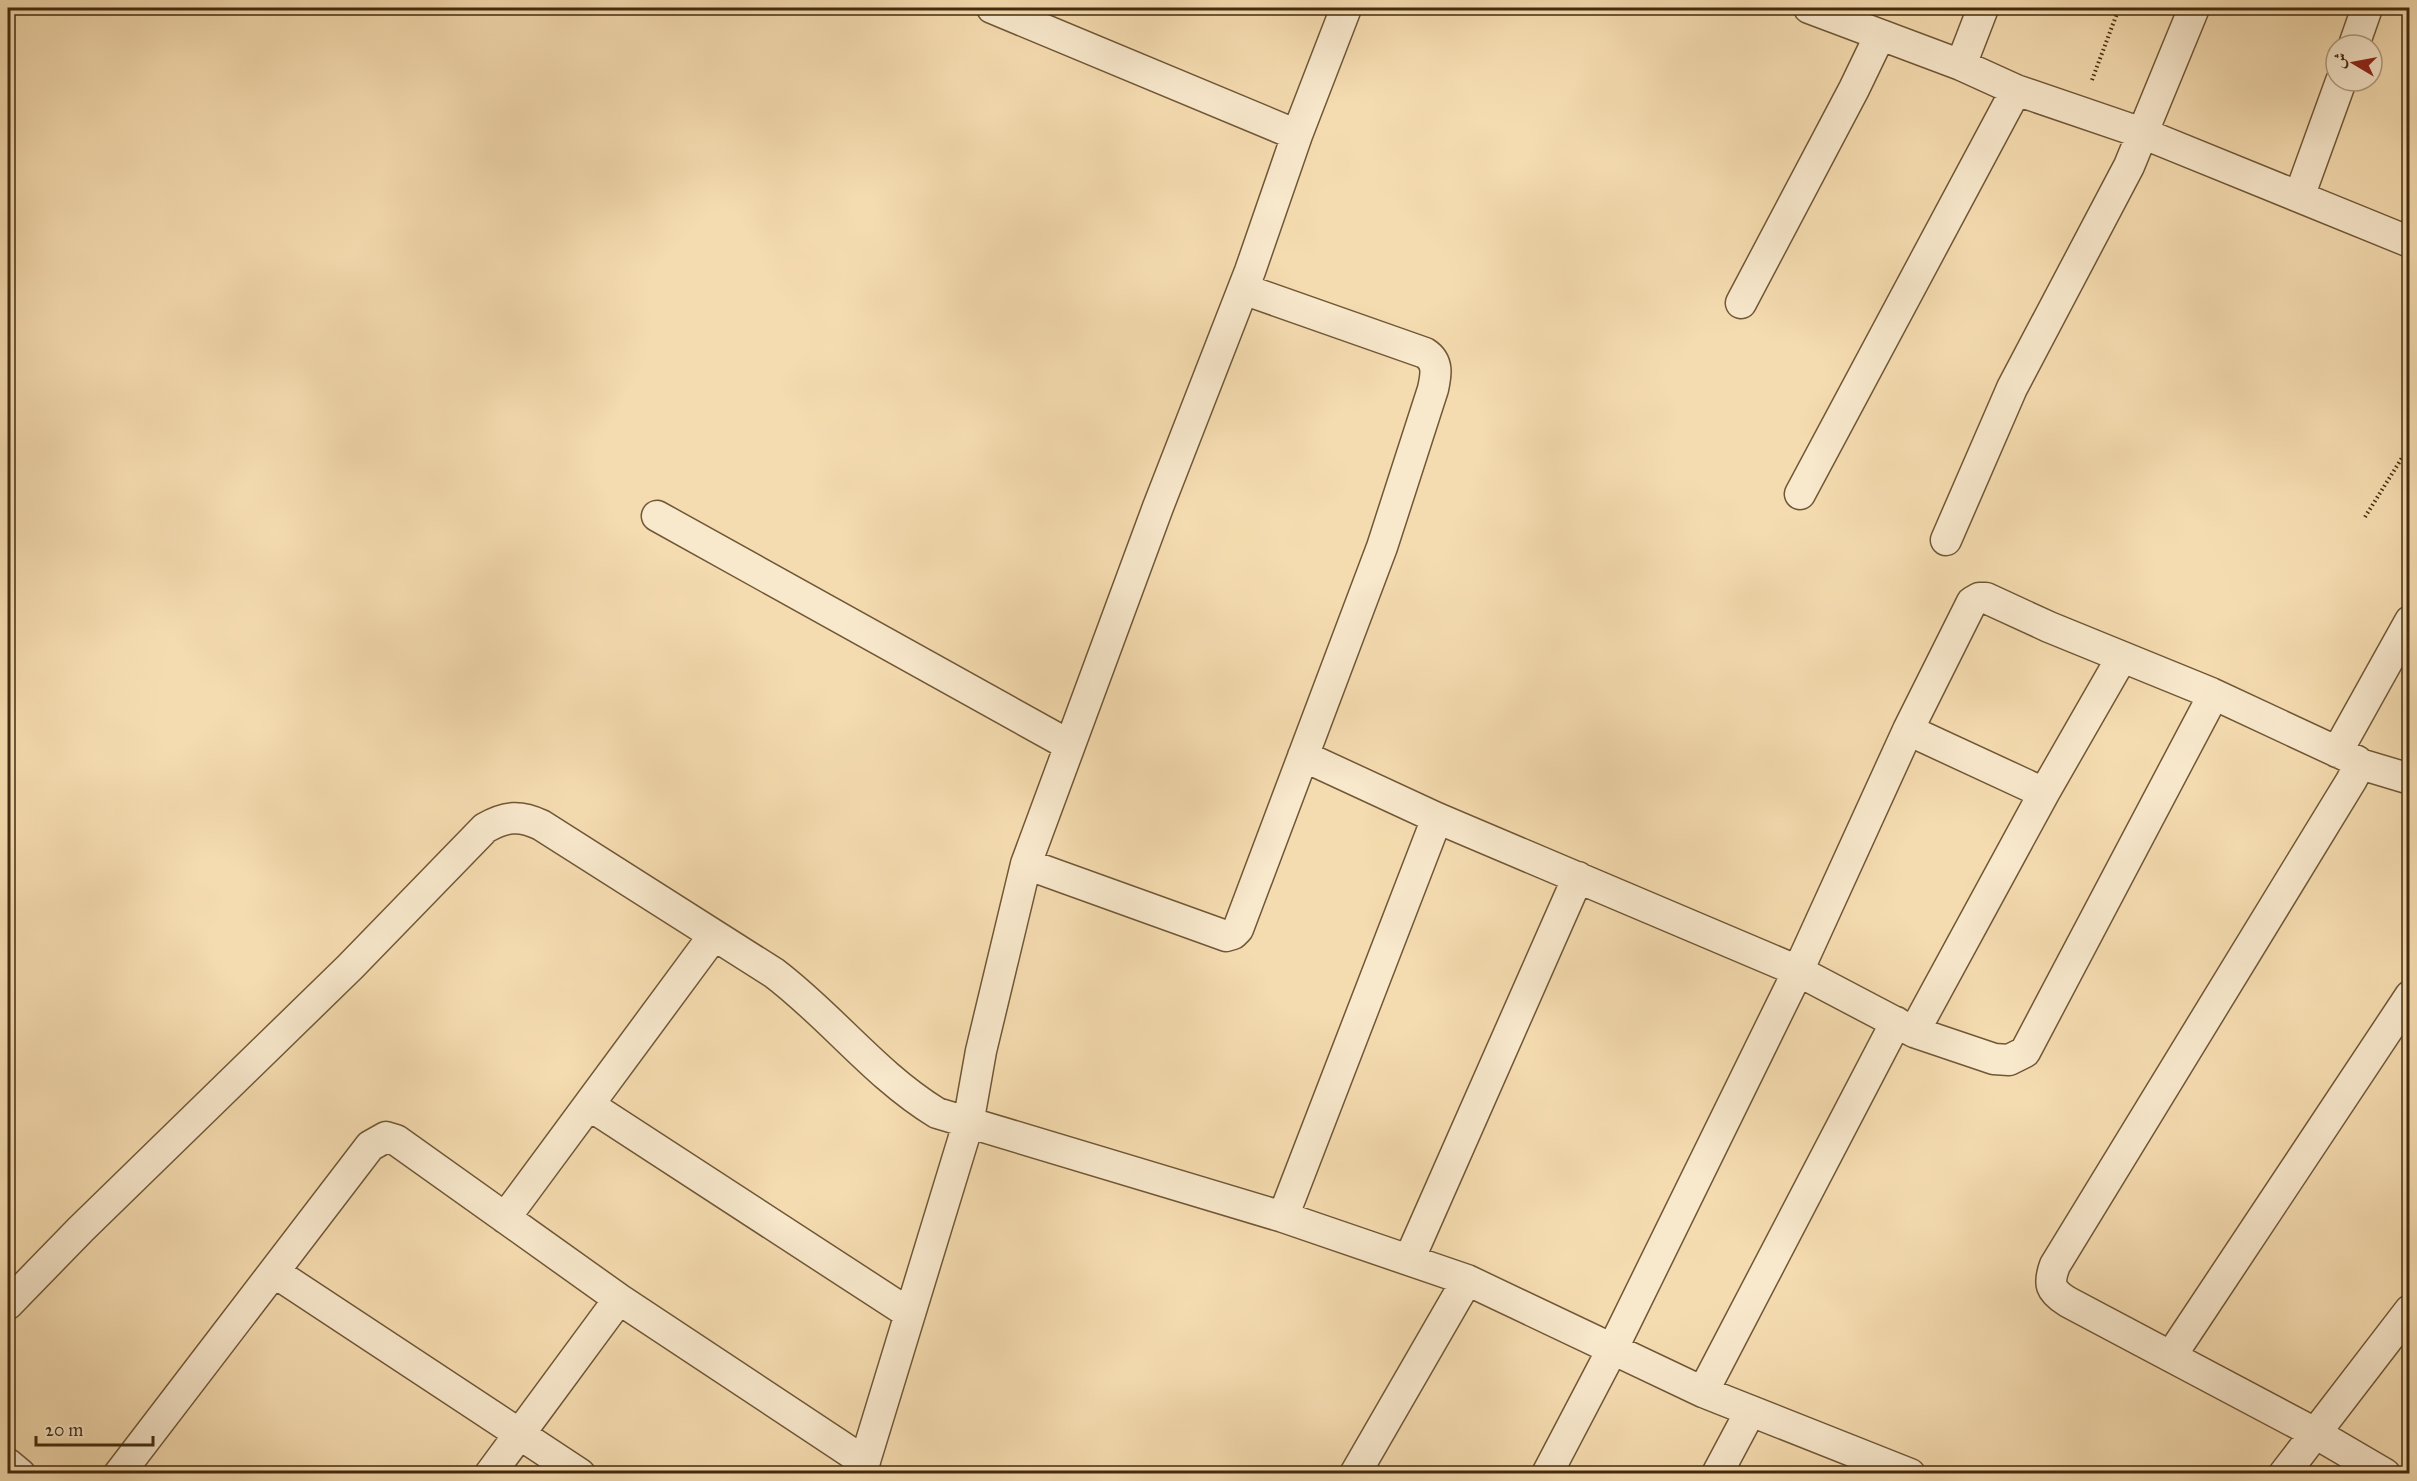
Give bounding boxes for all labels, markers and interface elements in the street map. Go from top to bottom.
north arrow [2324,33,2384,93]
text: ش [2329,51,2350,70]
scale bar [36,1409,153,1447]
text: 20 m [45,1419,83,1441]

